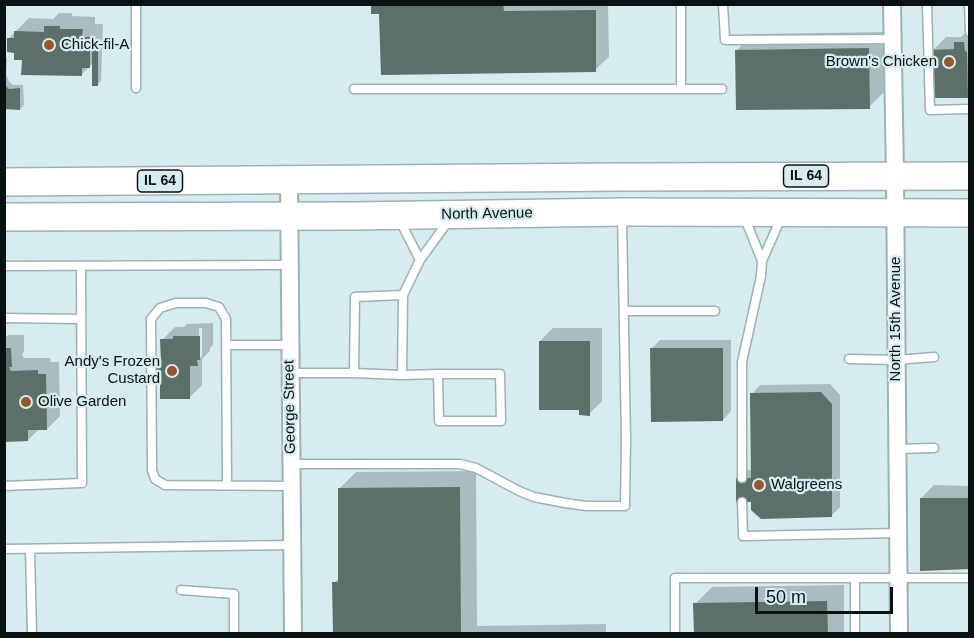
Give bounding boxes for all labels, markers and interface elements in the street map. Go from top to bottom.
place label: Chick-fil-A [61,36,129,54]
marker: Chick-fil-A [42,38,56,52]
place label: Brown's Chicken [826,53,937,71]
marker: Brown's Chicken [942,55,956,69]
road number: IL 64 [784,165,828,187]
road number: IL 64 [138,170,182,192]
street label: North Avenue [441,204,533,224]
street label: North 15th Avenue [887,257,905,381]
place label: Andy's Frozen Custard [65,353,160,388]
street label: George Street [280,360,300,454]
marker: Andy's Frozen Custard [165,364,179,378]
place label: Olive Garden [38,393,126,411]
marker: Olive Garden [19,395,33,409]
place label: Walgreens [771,476,842,494]
marker: Walgreens [752,478,766,492]
scale bar [758,575,896,613]
text: 50 m [766,587,806,607]

